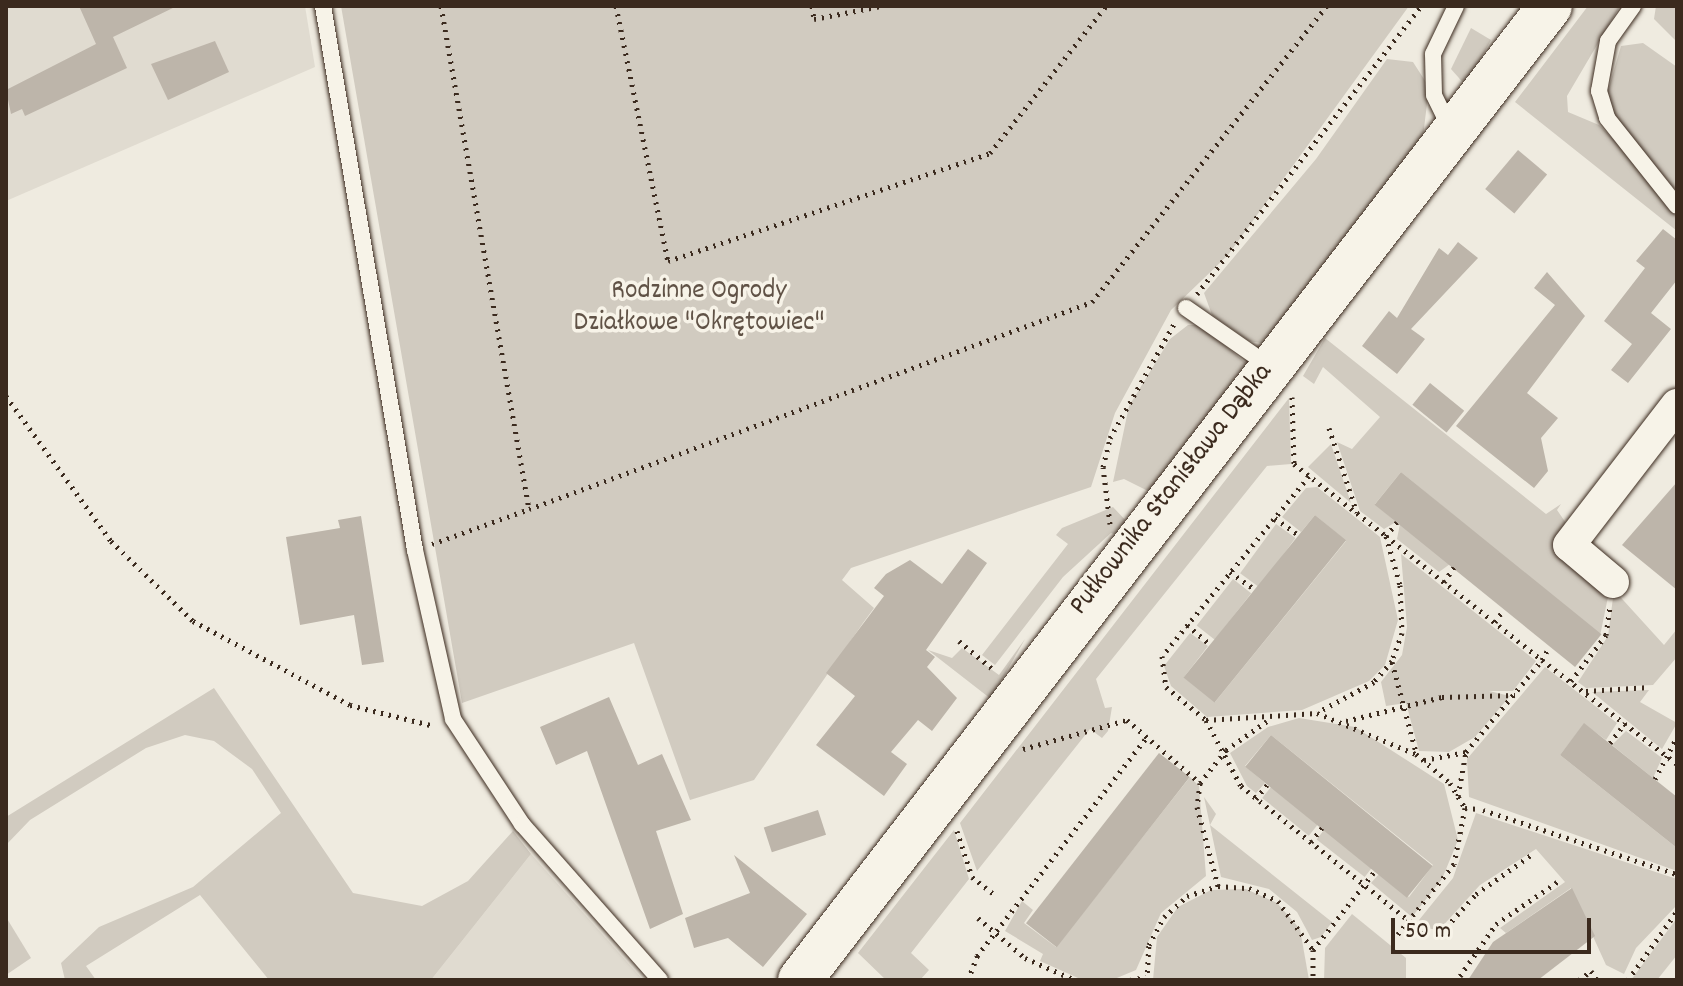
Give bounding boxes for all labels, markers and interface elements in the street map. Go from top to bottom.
park label: Rodzinne Ogrody Działkowe "Okrętowiec" [574,275,824,341]
street label: Pułkownika Stanisława Dąbka [1063,358,1281,622]
scale bar [1395,902,1595,952]
text: 50 m [1405,915,1451,949]

